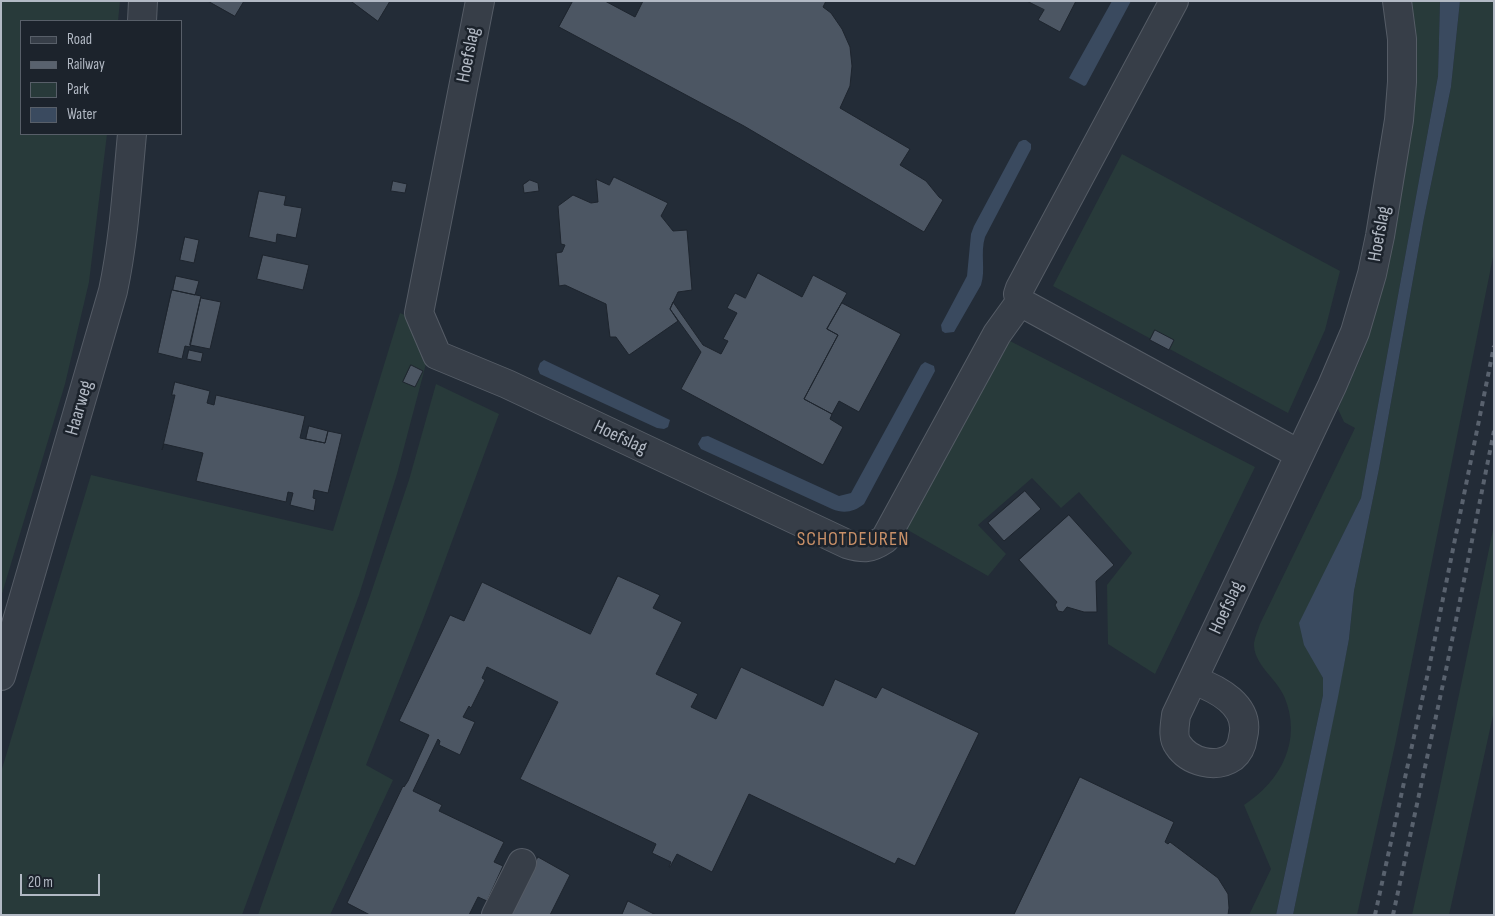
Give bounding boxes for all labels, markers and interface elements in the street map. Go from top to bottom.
legend [20,20,182,135]
street label: Hoefslag [452,25,486,85]
text: Road [67,30,92,49]
text: Railway [67,55,105,74]
text: Park [67,80,89,99]
text: Water [67,105,97,124]
street label: Hoefslag [1364,204,1396,264]
street label: Haarweg [61,378,99,438]
street label: Hoefslag [590,416,650,460]
district label: SCHOTDEUREN [795,528,911,552]
street label: Hoefslag [1205,578,1249,638]
scale bar [22,864,102,896]
text: 20 m [28,873,53,892]

